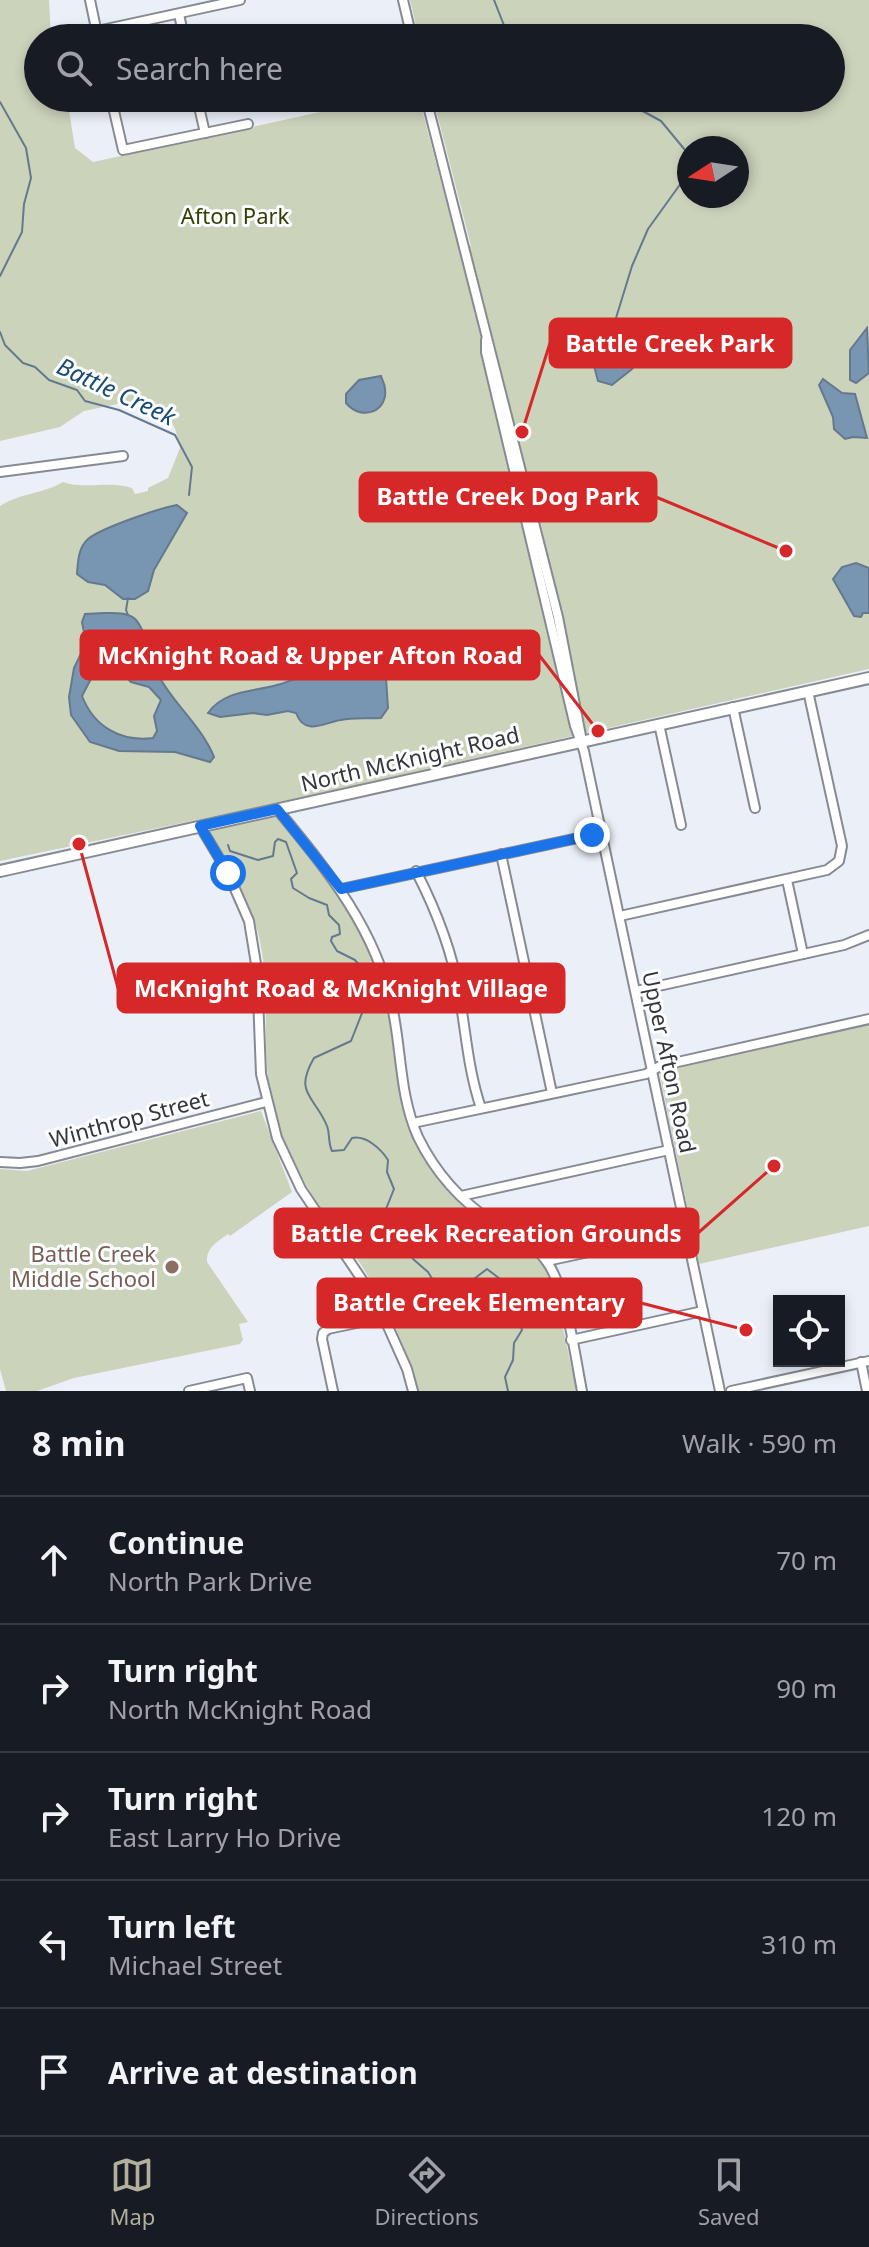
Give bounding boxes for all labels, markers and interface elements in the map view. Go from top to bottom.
search box [24,24,845,112]
icon: search [52,46,96,90]
text: Search here [116,48,283,89]
north arrow [677,136,749,208]
park label: Afton Park [181,200,290,230]
callout: Battle Creek Park [550,319,791,367]
text: Battle Creek Park [565,326,775,359]
water label: Battle Creek [52,349,182,433]
callout: Battle Creek Dog Park [360,473,656,521]
text: Battle Creek Dog Park [376,479,640,512]
callout: McKnight Road & Upper Afton Road [81,631,539,679]
text: McKnight Road & Upper Afton Road [97,638,523,671]
street label: North McKnight Road [298,718,522,798]
route end [574,817,610,853]
route start [210,855,246,891]
callout: McKnight Road & McKnight Village [118,964,564,1012]
street label: Upper Afton Road [636,968,704,1156]
text: McKnight Road & McKnight Village [134,971,548,1004]
street label: Winthrop Street [46,1082,212,1154]
callout: Battle Creek Recreation Grounds [275,1209,698,1257]
text: Battle Creek Recreation Grounds [290,1216,682,1249]
place label: Battle Creek Middle School [11,1238,156,1293]
marker: Battle Creek Middle School [163,1258,181,1276]
callout: Battle Creek Elementary [318,1279,641,1327]
text: Battle Creek Elementary [333,1285,625,1318]
map controls [773,1295,845,1367]
button: locate [773,1295,845,1367]
text: 8 min [32,1420,126,1466]
text: Walk · 590 m [682,1425,837,1461]
text: Continue [108,1522,244,1563]
icon: ahead [32,1538,76,1582]
text: 70 m [776,1542,837,1578]
text: North Park Drive [108,1563,312,1599]
text: Turn right [108,1650,258,1691]
icon: right [32,1666,76,1710]
text: 90 m [776,1670,837,1706]
text: North McKnight Road [108,1691,372,1727]
text: Turn right [108,1778,258,1819]
icon: right [32,1794,76,1838]
text: 120 m [761,1798,837,1834]
text: East Larry Ho Drive [108,1819,341,1855]
text: Turn left [108,1906,236,1947]
icon: left [32,1922,76,1966]
text: 310 m [761,1926,837,1962]
text: Michael Street [108,1947,282,1983]
icon: arrive [32,2050,76,2094]
text: Arrive at destination [108,2052,418,2093]
tab: Map [110,2153,155,2231]
tab: Directions [374,2153,479,2231]
tab: Saved [698,2153,759,2231]

